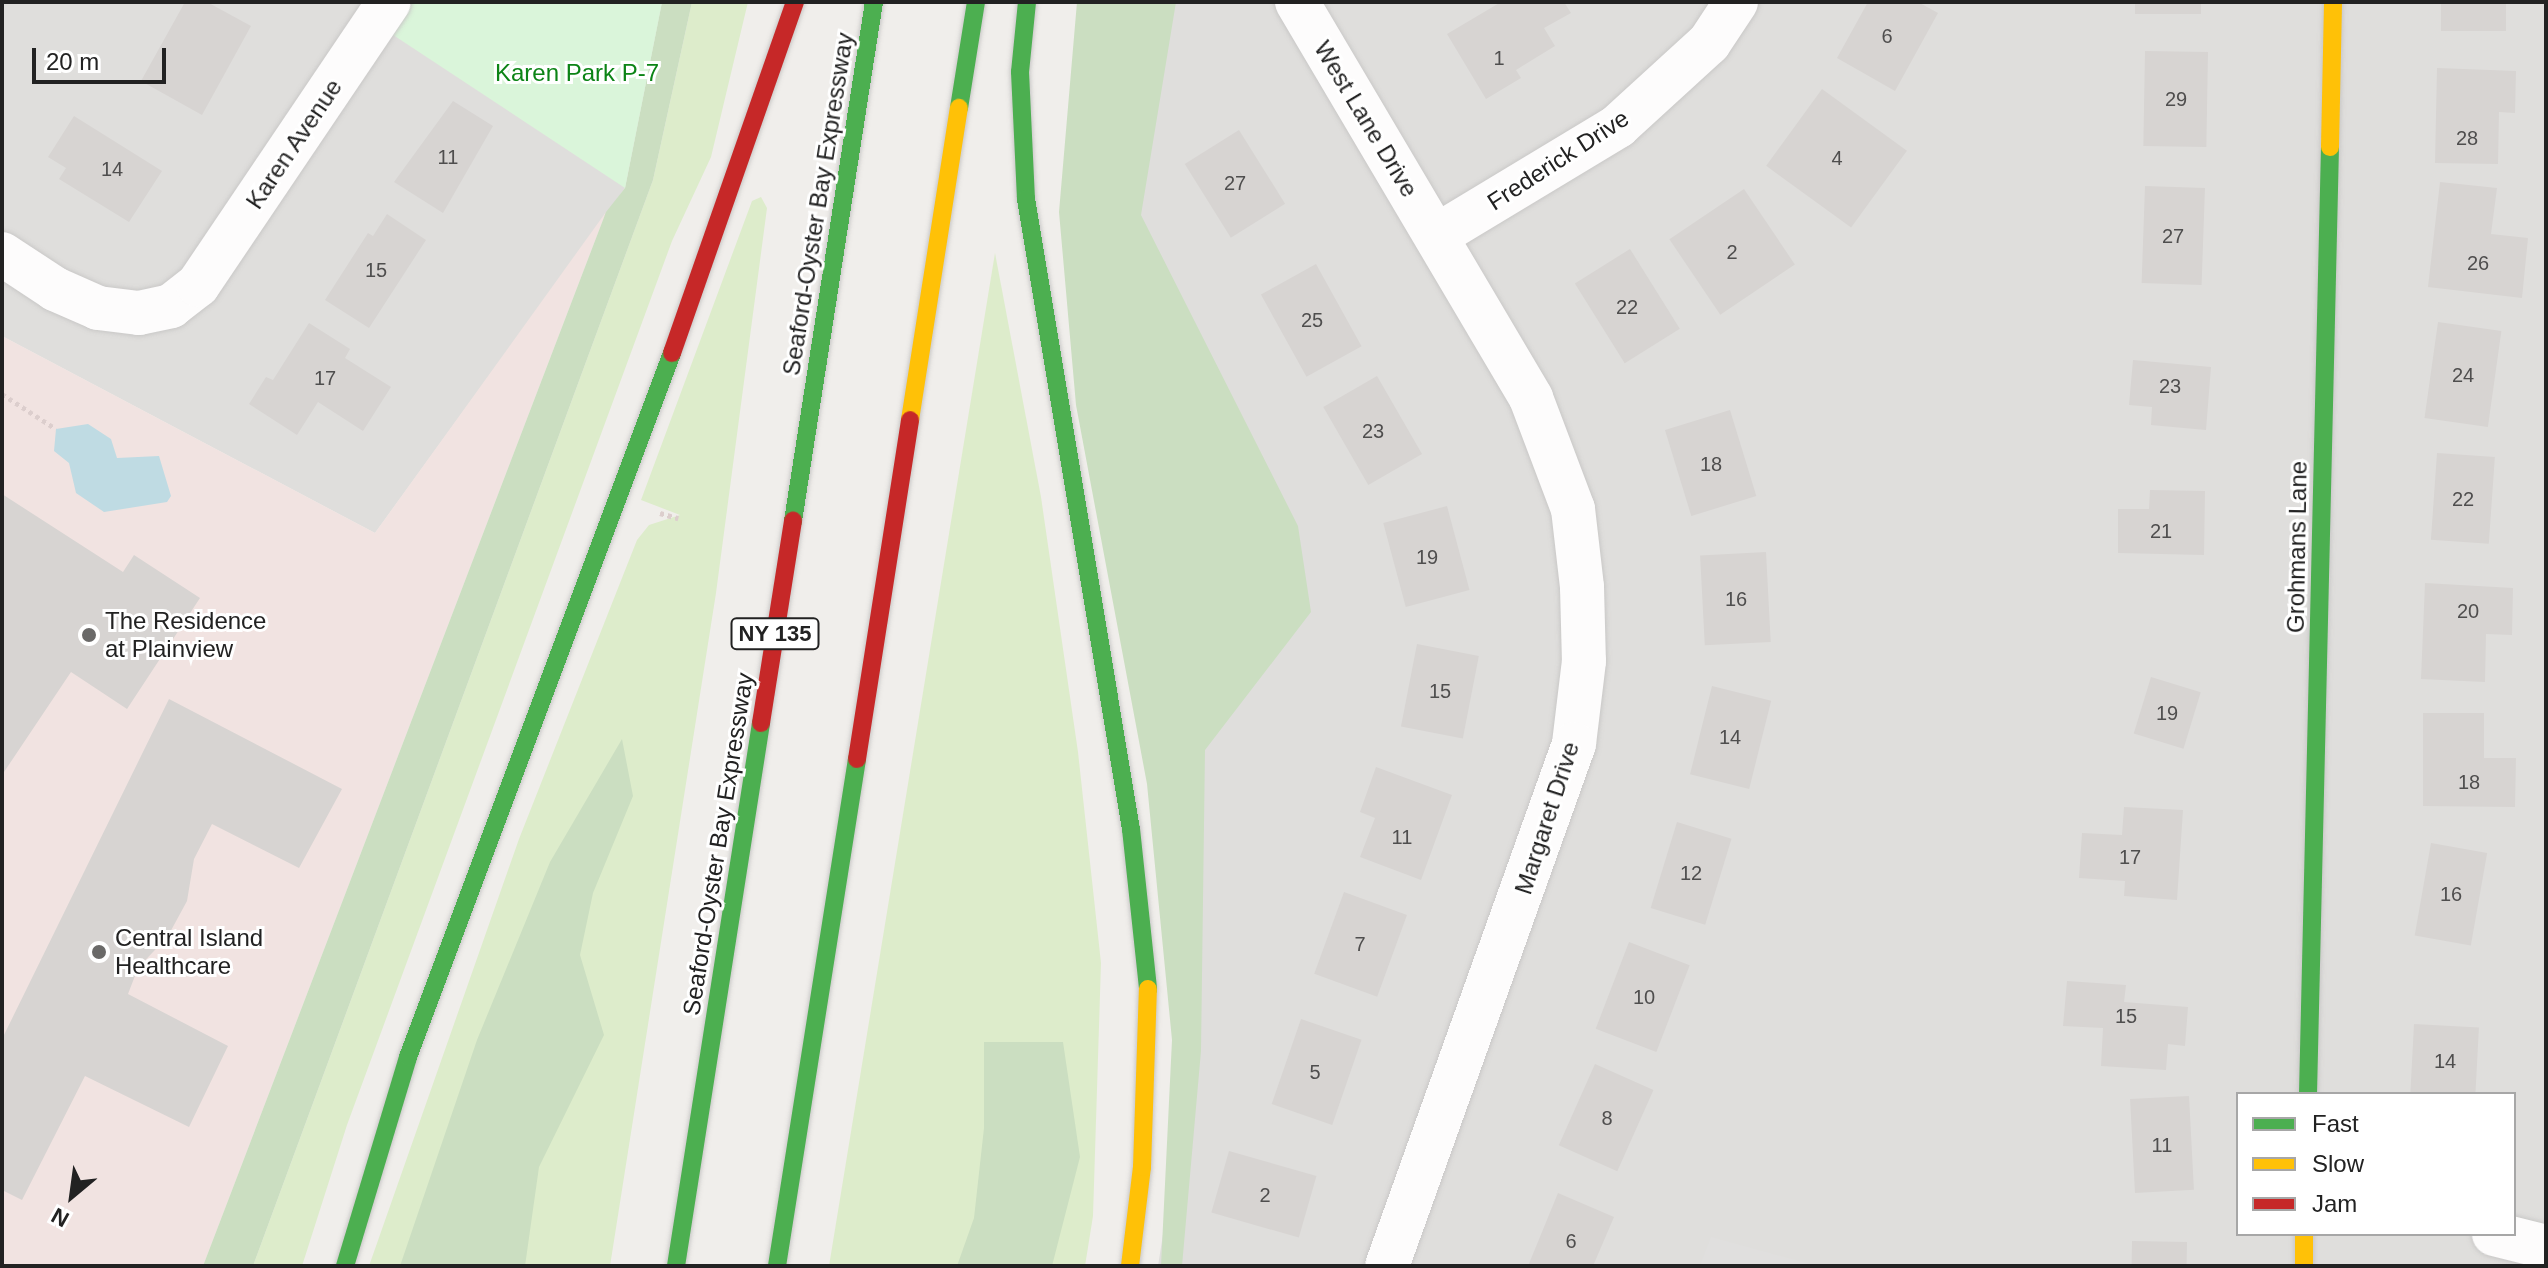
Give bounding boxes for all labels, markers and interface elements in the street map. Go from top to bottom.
house number: 6 [1881,24,1893,48]
street label: Seaford-Oyster Bay Expressway [777,30,859,378]
scale bar [36,32,170,82]
street label: West Lane Drive [1308,36,1424,202]
house number: 1 [1493,46,1505,70]
text: 20 m [46,48,99,75]
park label: Karen Park P-7 [495,59,659,87]
street label: Karen Avenue [240,73,348,215]
house number: 29 [2165,87,2187,111]
street label: Frederick Drive [1482,104,1634,216]
house number: 28 [2456,126,2478,150]
house number: 11 [438,145,458,169]
house number: 4 [1831,146,1843,170]
house number: 14 [101,157,123,181]
house number: 27 [1224,171,1246,195]
house number: 27 [2162,224,2184,248]
house number: 2 [1726,240,1738,264]
house number: 26 [2467,251,2489,275]
house number: 15 [365,258,387,282]
house number: 22 [1616,295,1638,319]
house number: 25 [1301,308,1323,332]
house number: 24 [2452,363,2474,387]
house number: 17 [314,366,336,390]
house number: 23 [2159,374,2181,398]
house number: 23 [1362,419,1384,443]
house number: 18 [1700,452,1722,476]
street label: Grohmans Lane [2281,461,2313,633]
house number: 22 [2452,487,2474,511]
house number: 21 [2150,519,2172,543]
house number: 19 [1416,545,1438,569]
house number: 16 [1725,587,1747,611]
house number: 20 [2457,599,2479,623]
place label: The Residence at Plainview [105,607,266,663]
road number: NY 135 [729,616,821,652]
marker: The Residence at Plainview [80,626,98,644]
street label: Seaford-Oyster Bay Expressway [677,670,759,1018]
house number: 15 [1429,679,1451,703]
house number: 19 [2156,701,2178,725]
house number: 14 [1719,725,1741,749]
street label: Margaret Drive [1509,738,1585,898]
house number: 18 [2458,770,2480,794]
house number: 11 [1392,825,1412,849]
house number: 17 [2119,845,2141,869]
house number: 12 [1680,861,1702,885]
house number: 16 [2440,882,2462,906]
place label: Central Island Healthcare [115,924,263,980]
house number: 7 [1354,932,1366,956]
marker: Central Island Healthcare [90,943,108,961]
house number: 10 [1633,985,1655,1009]
house number: 15 [2115,1004,2137,1028]
house number: 14 [2434,1049,2456,1073]
house number: 5 [1309,1060,1321,1084]
legend [2236,1092,2516,1236]
house number: 8 [1601,1106,1613,1130]
text: Fast [2312,1110,2359,1137]
house number: 11 [2152,1133,2172,1157]
text: Slow [2312,1150,2364,1177]
north arrow [32,1156,112,1236]
house number: 2 [1259,1183,1271,1207]
text: Jam [2312,1190,2357,1217]
text: N [47,1203,73,1232]
house number: 6 [1565,1229,1577,1253]

